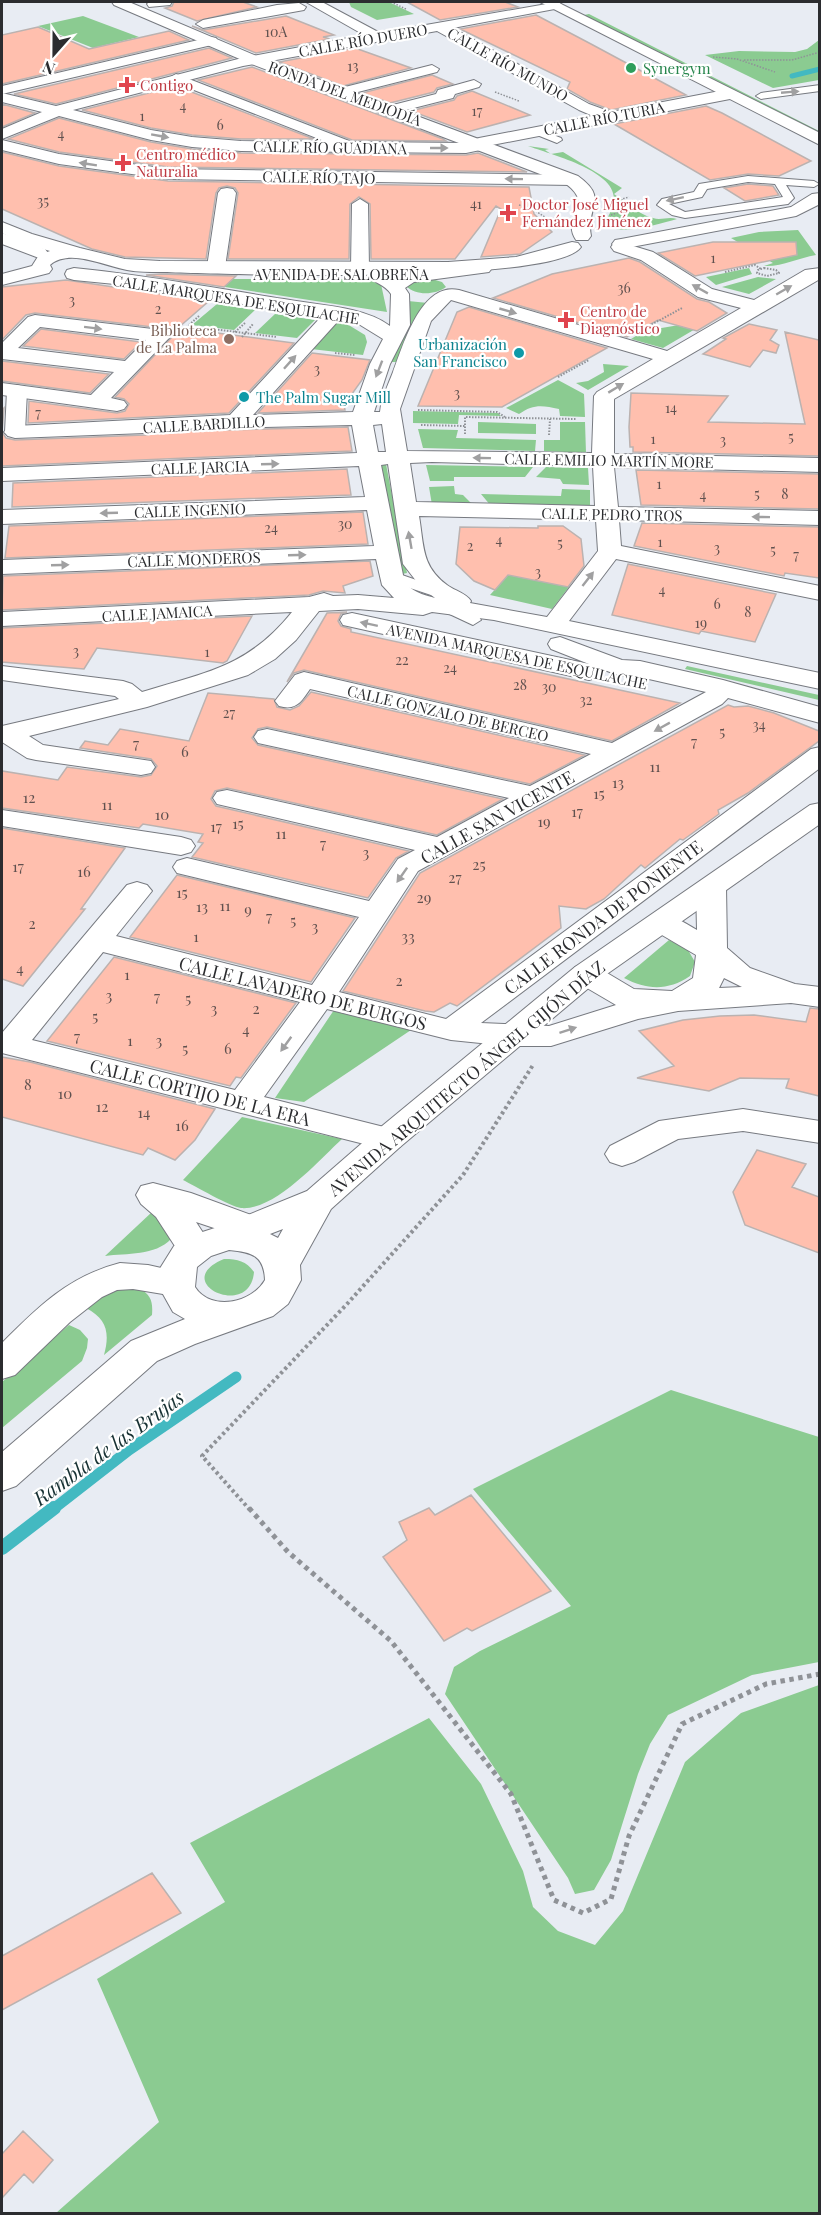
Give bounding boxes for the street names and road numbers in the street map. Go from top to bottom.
street label: CALLE RÍO DUERO [297,19,429,61]
street label: CALLE RÍO MUNDO [444,22,572,106]
street label: RONDA DEL MEDIODÍA [266,56,425,130]
street label: CALLE RÍO TURIA [542,96,667,140]
street label: CALLE RÍO GUADIANA [253,136,408,158]
street label: CALLE RÍO TAJO [262,166,376,188]
street label: AVENIDA DE SALOBREÑA [252,264,429,284]
street label: CALLE MARQUESA DE ESQUILACHE [111,270,361,328]
street label: CALLE BARDILLO [142,411,266,437]
street label: CALLE EMILIO MARTÍN MORE [504,448,714,472]
street label: CALLE JARCIA [150,455,250,479]
street label: CALLE INGENIO [134,498,246,522]
street label: CALLE PEDRO TROS [541,503,683,525]
street label: CALLE MONDEROS [127,547,261,571]
street label: CALLE JAMAICA [101,600,213,626]
street label: AVENIDA MARQUESA DE ESQUILACHE [384,618,649,693]
street label: CALLE GONZALO DE BERCEO [345,680,551,746]
street label: CALLE SAN VICENTE [416,765,578,869]
street label: CALLE RONDA DE PONIENTE [499,834,707,1000]
street label: CALLE LAVADERO DE BURGOS [177,951,429,1035]
street label: AVENIDA ARQUITECTO ÁNGEL GIJÓN DÍAZ [322,955,610,1202]
street label: CALLE CORTIJO DE LA ERA [87,1053,313,1131]

